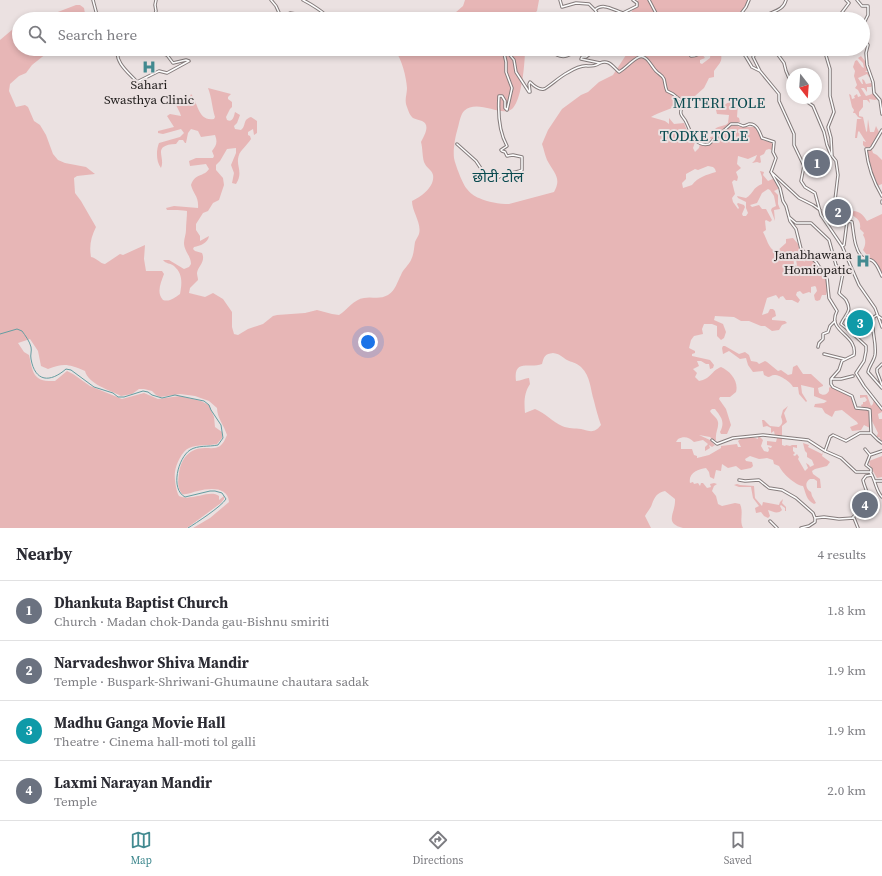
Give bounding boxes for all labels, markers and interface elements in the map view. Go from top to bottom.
search box [12,12,870,56]
icon: search [26,23,48,45]
text: Search here [58,24,137,45]
hospital icon: Sahari Swasthya Clinic [141,59,157,75]
north arrow [786,68,822,104]
place label: Sahari Swasthya Clinic [104,76,194,108]
district label: MITERI TOLE [673,92,765,113]
district label: TODKE TOLE [660,125,748,146]
pin: 1 [804,148,830,178]
district label: छोटी टोल [473,166,524,187]
pin: 2 [825,197,851,227]
place label: Janabhawana Homiopatic [773,246,852,278]
hospital icon: Janabhawana Homiopatic [855,253,871,269]
pin: 3 [847,308,873,338]
your location [358,332,378,352]
pin: 4 [852,490,878,520]
text: Nearby [16,542,72,566]
text: 4 results [818,546,866,563]
text: Dhankuta Baptist Church [54,592,228,613]
text: 1 [25,602,33,619]
text: 1.8 km [827,602,866,619]
text: Church · Madan chok-Danda gau-Bishnu smiriti [54,613,329,630]
text: Narvadeshwor Shiva Mandir [54,652,249,673]
text: 2 [25,662,33,679]
text: 1.9 km [827,662,866,679]
text: Temple · Buspark-Shriwani-Ghumaune chautara sadak [54,673,369,690]
text: Madhu Ganga Movie Hall [54,712,226,733]
text: 3 [25,722,33,739]
text: 1.9 km [827,722,866,739]
text: Theatre · Cinema hall-moti tol galli [54,733,256,750]
text: Laxmi Narayan Mandir [54,772,212,793]
text: 4 [25,782,33,799]
text: 2.0 km [827,782,866,799]
text: Temple [54,793,97,810]
tab: Map [130,829,152,868]
tab: Directions [412,829,463,868]
tab: Saved [724,829,752,868]

